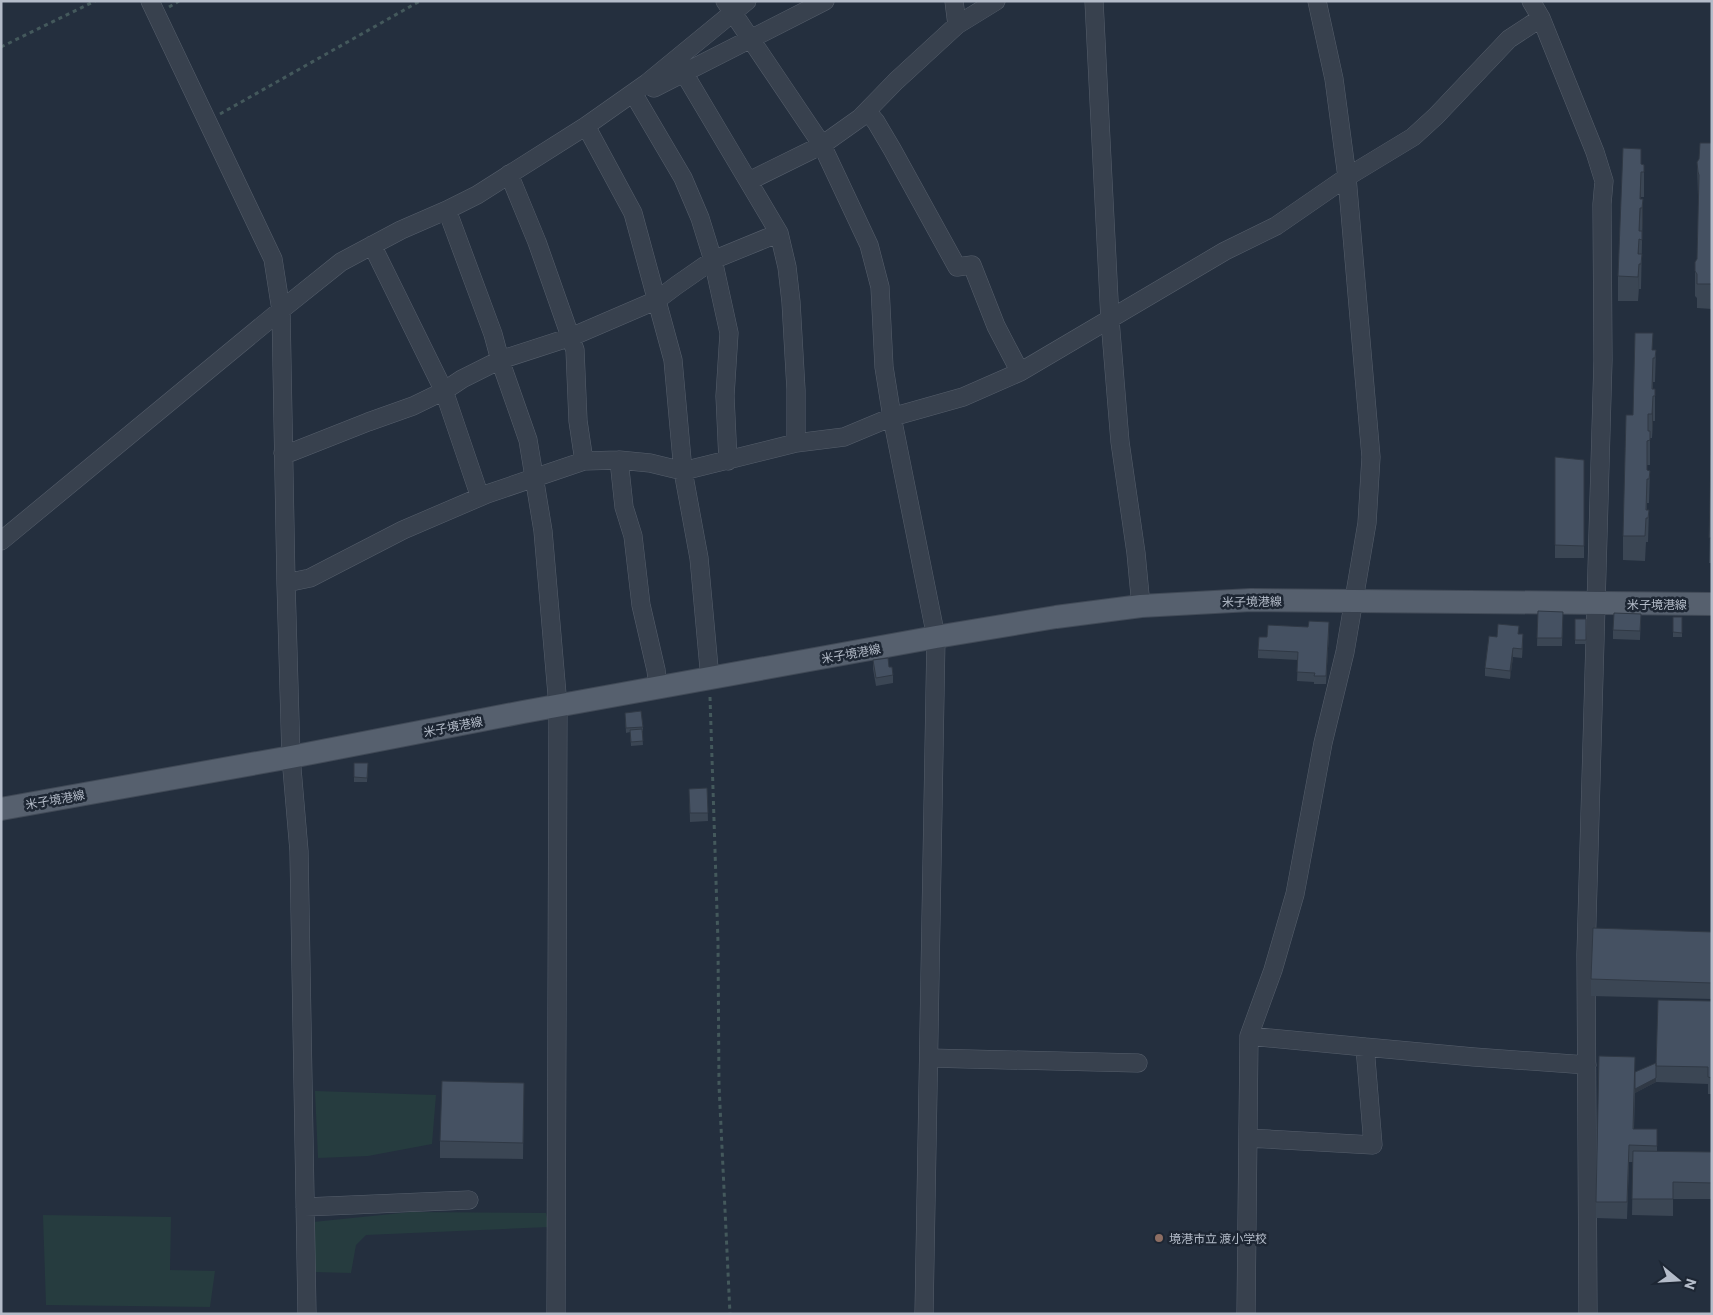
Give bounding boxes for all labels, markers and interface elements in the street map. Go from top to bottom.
street label: 米子境港線 [1222,593,1282,609]
street label: 米子境港線 [1627,597,1687,611]
street label: 米子境港線 [820,641,882,665]
street label: 米子境港線 [422,713,484,739]
street label: 米子境港線 [24,787,86,811]
place label: 境港市立 渡小学校 [1169,1231,1267,1245]
marker: 境港市立 渡小学校 [1153,1232,1165,1244]
north arrow [1653,1255,1703,1305]
text: N [1681,1277,1701,1292]

